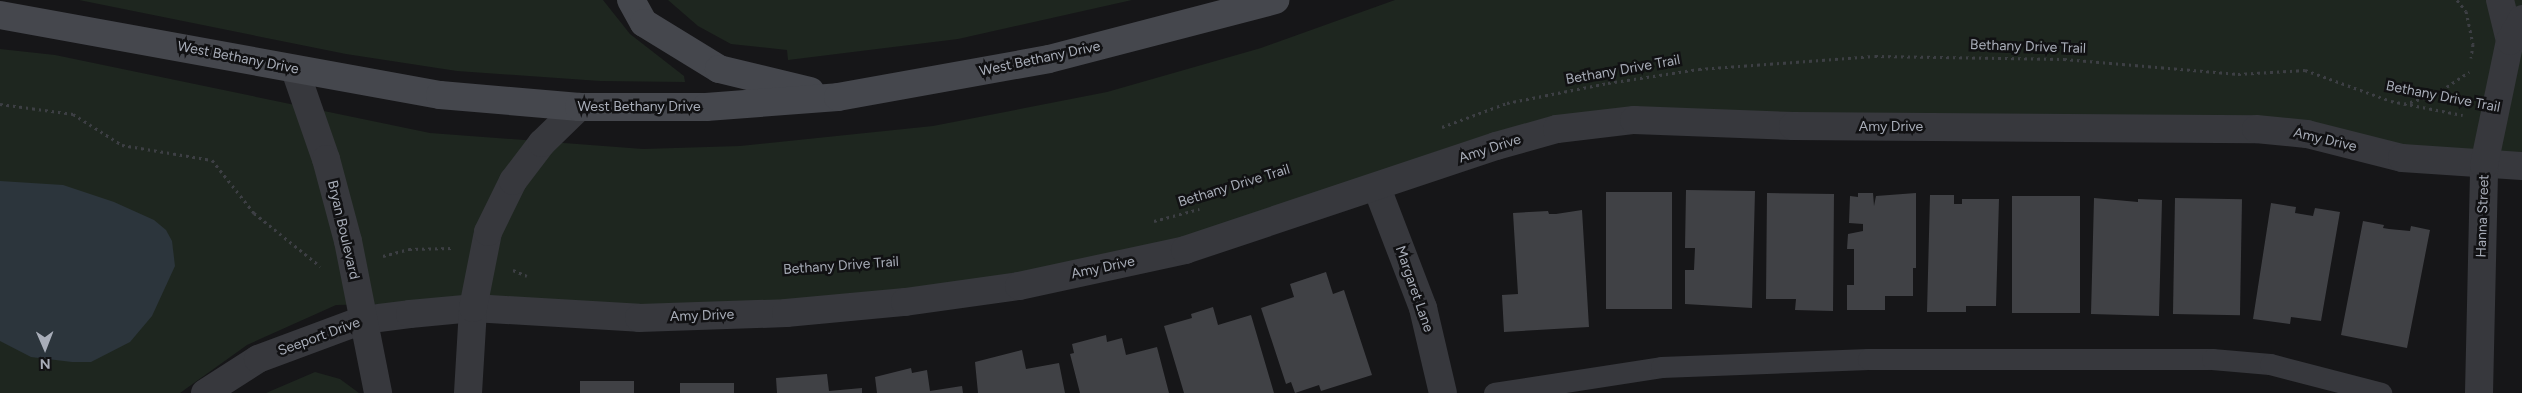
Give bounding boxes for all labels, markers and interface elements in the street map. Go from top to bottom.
street label: Bethany Drive Trail [1970,37,2086,57]
street label: West Bethany Drive [176,38,300,78]
street label: West Bethany Drive [978,38,1102,80]
street label: Bethany Drive Trail [1564,52,1682,88]
street label: Bethany Drive Trail [2384,78,2502,116]
street label: West Bethany Drive [577,99,701,115]
street label: Amy Drive [1859,119,1923,135]
street label: Amy Drive [2292,125,2358,155]
street label: Amy Drive [1457,131,1523,167]
street label: Bethany Drive Trail [1176,161,1292,211]
street label: Hanna Street [2473,174,2493,258]
street label: Bryan Boulevard [323,179,363,281]
street label: Margaret Lane [1391,244,1437,334]
street label: Amy Drive [1070,253,1136,283]
street label: Bethany Drive Trail [783,254,899,278]
street label: Amy Drive [669,306,735,326]
street label: Seeport Drive [276,314,362,360]
north arrow [20,323,70,373]
text: N [40,355,51,372]

